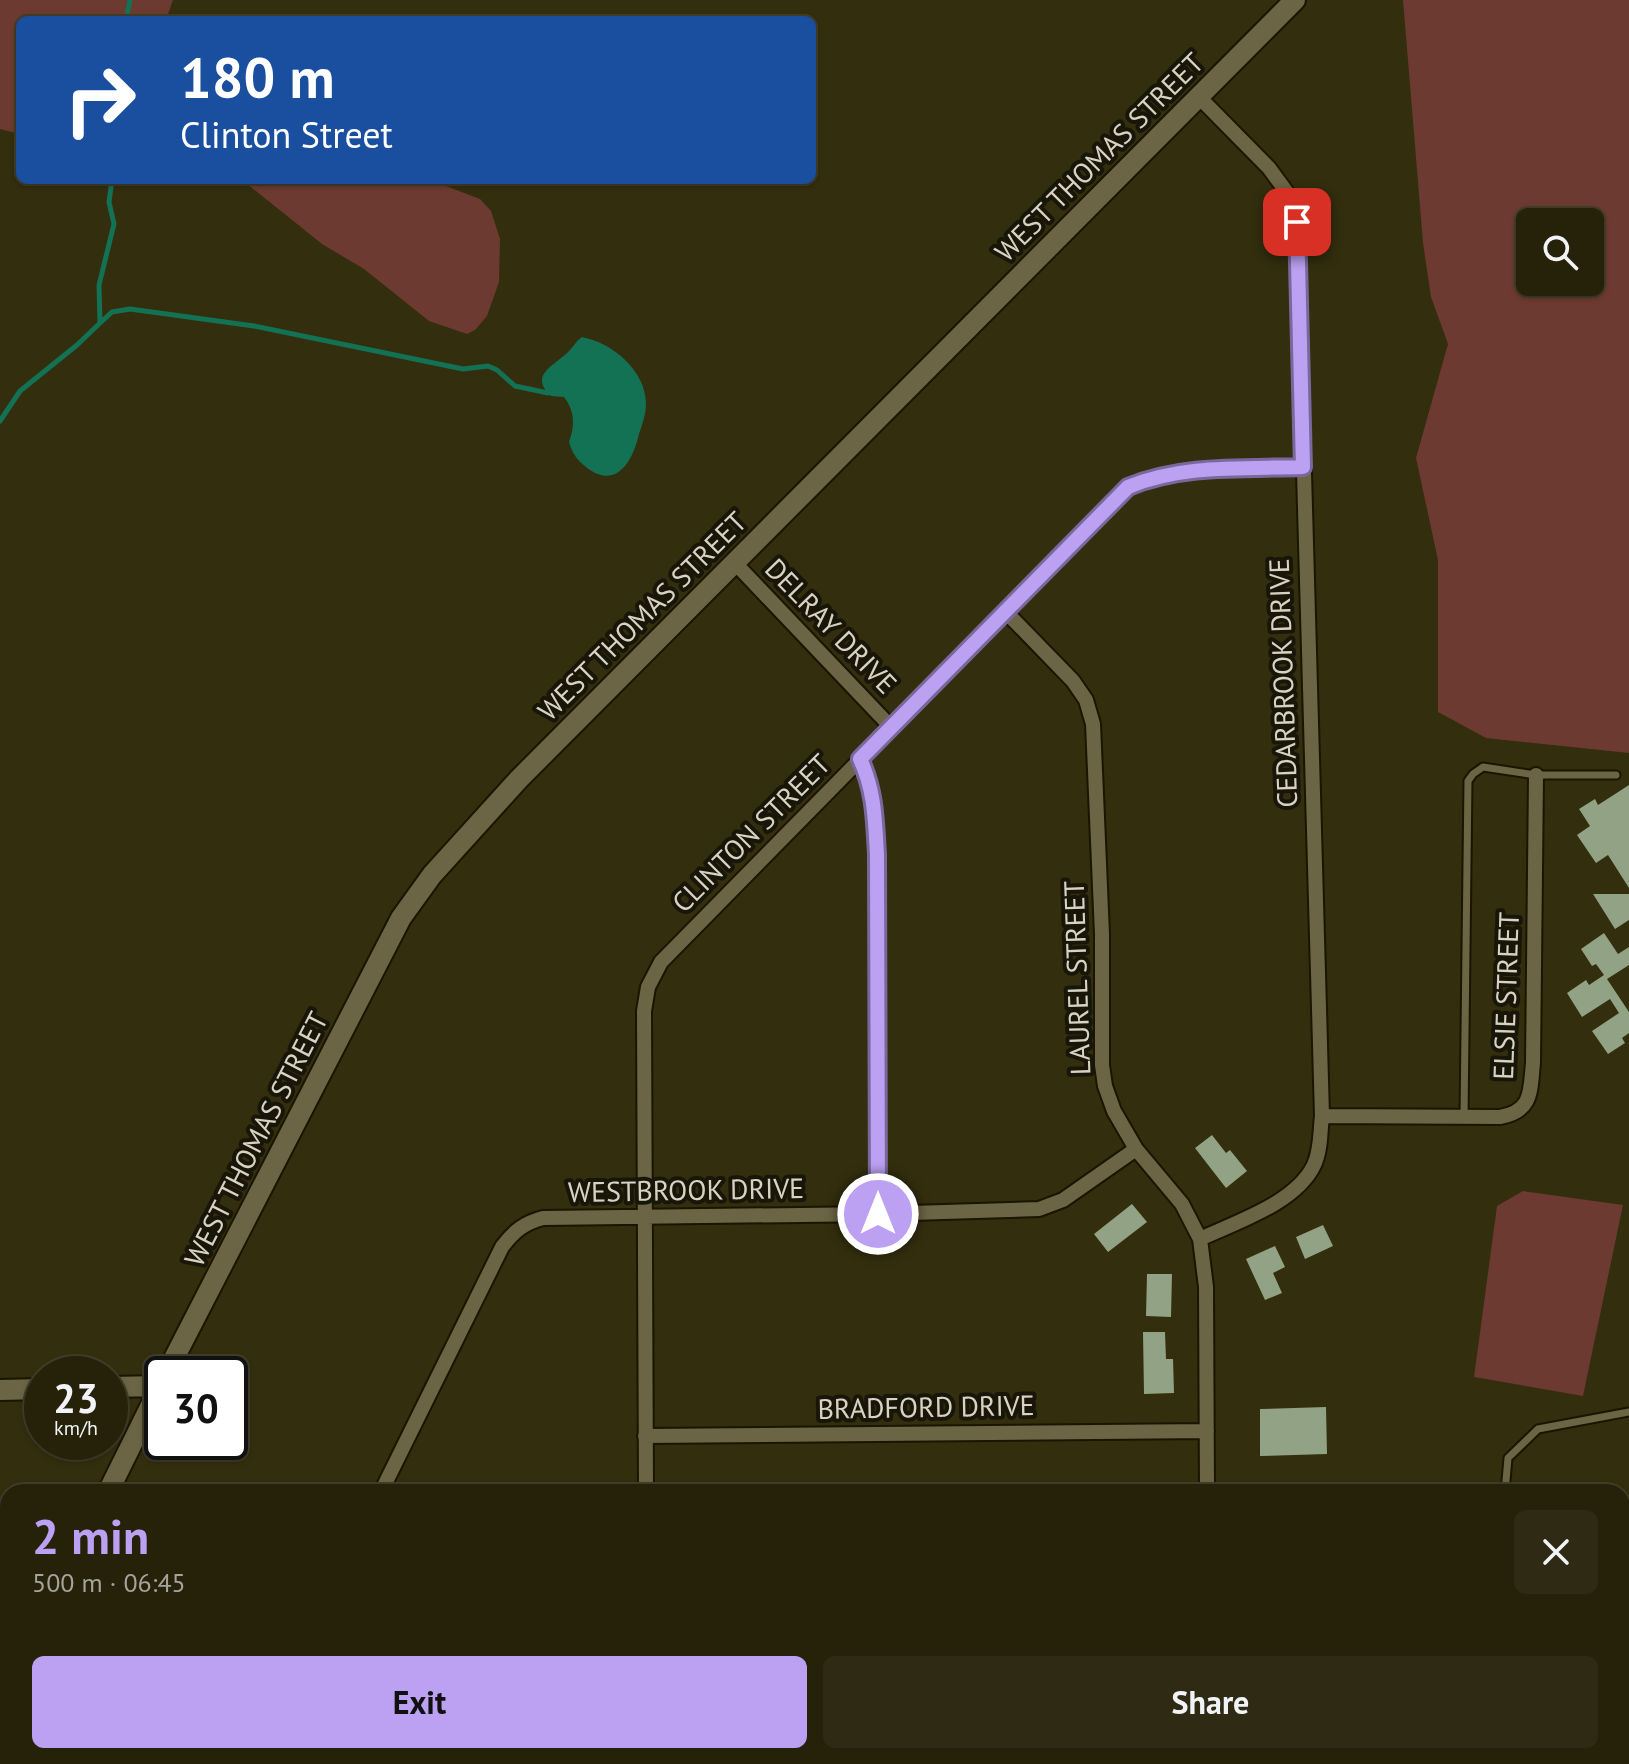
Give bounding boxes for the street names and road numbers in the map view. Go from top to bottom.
street label: WEST THOMAS STREET [986,44,1211,269]
street label: WEST THOMAS STREET [529,503,754,728]
street label: DELRAY DRIVE [757,550,905,701]
street label: CEDARBROOK DRIVE [1260,558,1305,808]
street label: CLINTON STREET [663,745,838,920]
street label: LAUREL STREET [1055,880,1098,1076]
street label: ELSIE STREET [1484,911,1527,1080]
street label: WEST THOMAS STREET [175,1005,336,1272]
street label: WESTBROOK DRIVE [567,1169,805,1210]
street label: BRADFORD DRIVE [817,1386,1035,1427]

